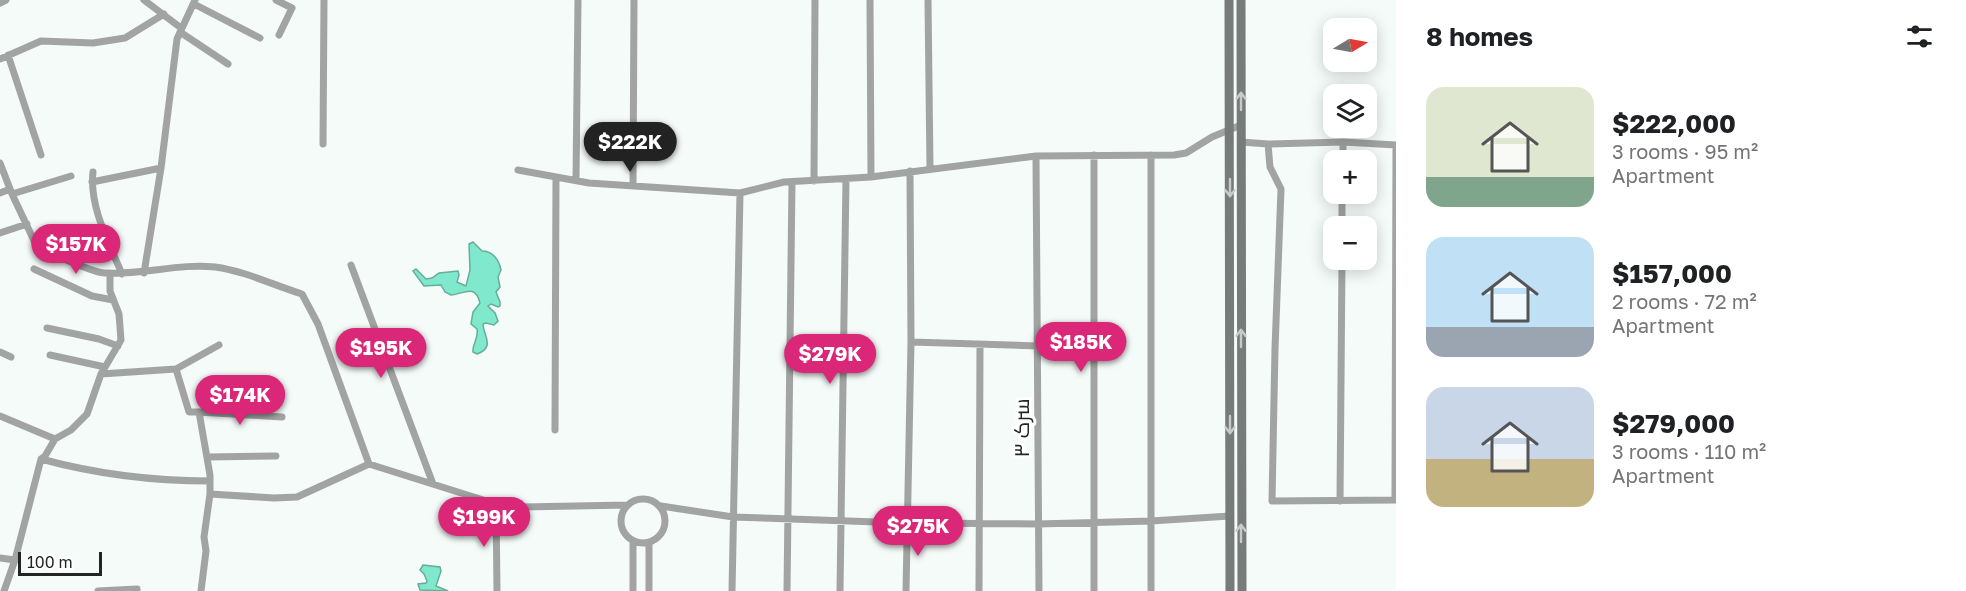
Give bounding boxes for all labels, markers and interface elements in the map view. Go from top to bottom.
north arrow [1323,18,1377,72]
map controls [1323,18,1377,270]
icon: filters [1903,20,1936,53]
text: 8 homes [1426,21,1533,52]
button: layers [1323,84,1377,138]
one-way arrow [1235,91,1247,111]
text: $222,000 [1612,108,1736,139]
icon: home [1474,111,1546,183]
pin: $222K [588,122,672,173]
text: $222K [598,129,662,153]
text: 3 rooms · 95 m² [1612,139,1758,163]
button: + [1323,150,1377,204]
text: Apartment [1612,163,1715,187]
one-way arrow [1224,178,1236,198]
button: − [1323,216,1377,270]
pin: $157K [34,224,118,275]
text: $157K [45,231,107,255]
text: $157,000 [1612,258,1732,289]
icon: home [1474,261,1546,333]
text: 2 rooms · 72 m² [1612,289,1757,313]
text: Apartment [1612,313,1715,337]
pin: $185K [1039,322,1123,373]
pin: $195K [339,328,423,379]
one-way arrow [1235,328,1247,348]
text: $185K [1049,329,1113,353]
pin: $279K [788,334,872,385]
text: $195K [349,335,413,359]
text: $279K [798,341,862,365]
pin: $174K [198,375,282,426]
text: $174K [209,382,271,406]
street label: سرک ۳ [1008,398,1034,458]
text: $279,000 [1612,408,1735,439]
icon: home [1474,411,1546,483]
one-way arrow [1224,415,1236,435]
text: 3 rooms · 110 m² [1612,439,1766,463]
text: Apartment [1612,463,1715,487]
pin: $199K [442,497,526,548]
text: $199K [452,504,516,528]
pin: $275K [876,506,960,557]
text: $275K [886,513,950,537]
one-way arrow [1236,523,1247,543]
scale bar [18,549,102,576]
text: 100 m [27,552,73,572]

